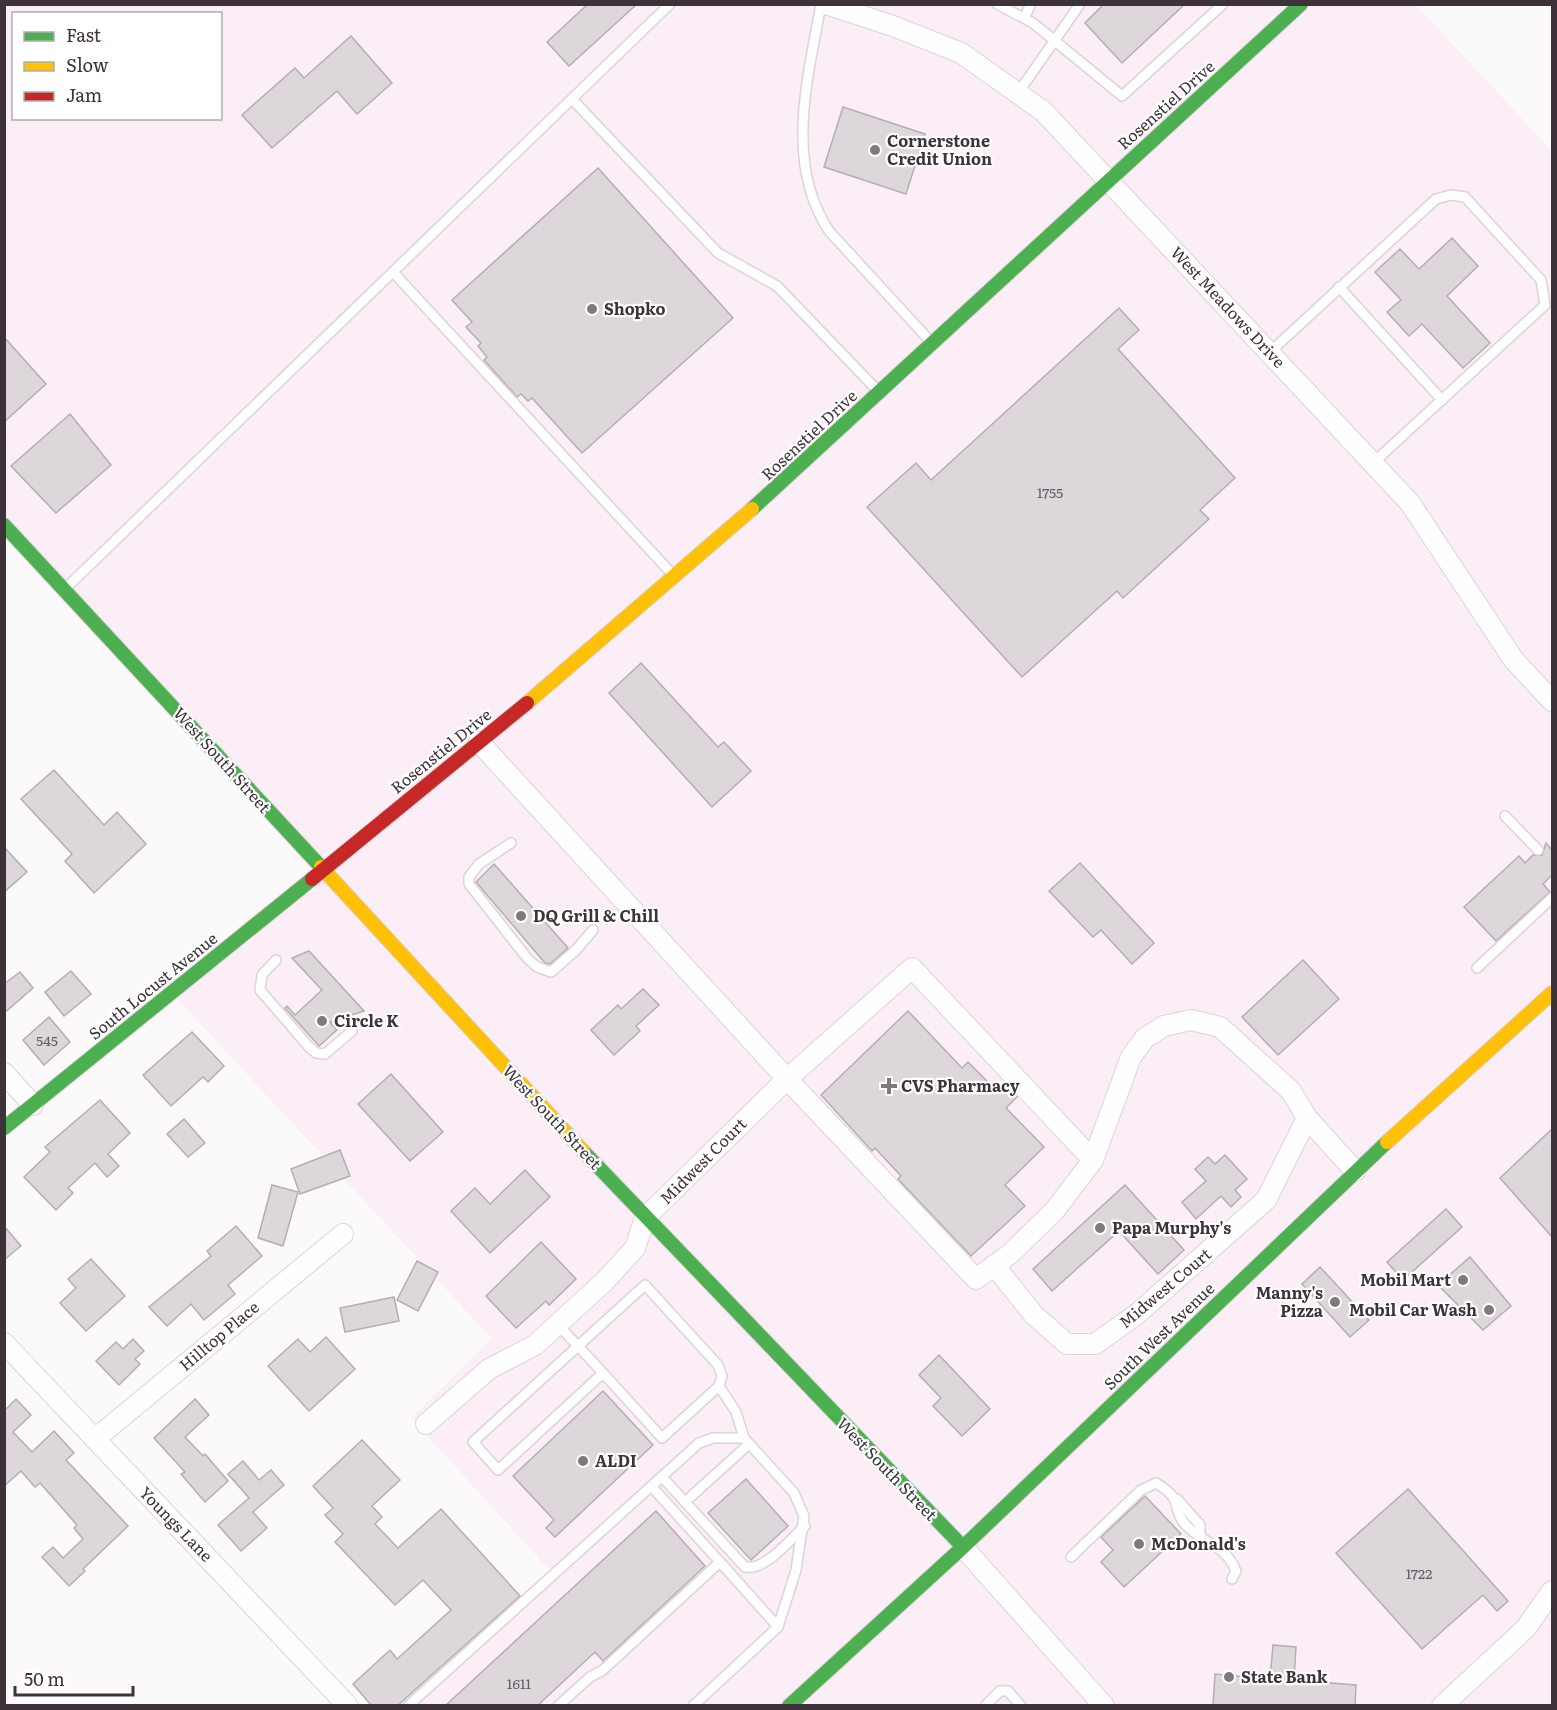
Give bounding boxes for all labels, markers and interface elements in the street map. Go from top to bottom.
legend [12,12,222,120]
text: Fast [66,21,102,48]
text: Slow [66,51,109,78]
street label: Rosenstiel Drive [1111,54,1219,155]
text: Jam [66,81,102,108]
place label: Cornerstone Credit Union [887,128,992,170]
marker: Cornerstone Credit Union [868,143,882,157]
street label: West Meadows Drive [1166,240,1292,372]
place label: Shopko [604,296,666,320]
marker: Shopko [585,302,599,316]
street label: Rosenstiel Drive [755,383,862,485]
house number: 1755 [1037,482,1063,502]
street label: West South Street [169,701,277,818]
street label: Rosenstiel Drive [385,702,496,798]
place label: DQ Grill & Chill [533,903,659,927]
marker: DQ Grill & Chill [514,909,528,923]
street label: South Locust Avenue [83,926,222,1045]
place label: Circle K [334,1008,399,1032]
marker: Circle K [315,1014,329,1028]
house number: 545 [36,1030,58,1050]
street label: West South Street [498,1059,608,1174]
place label: CVS Pharmacy [901,1073,1020,1097]
marker: CVS Pharmacy [882,1079,896,1093]
street label: Midwest Court [654,1111,751,1209]
place label: Papa Murphy's [1112,1215,1231,1239]
marker: Papa Murphy's [1093,1221,1107,1235]
street label: Midwest Court [1113,1241,1216,1333]
place label: Mobil Mart [1360,1267,1451,1291]
marker: Mobil Mart [1456,1273,1470,1287]
street label: South West Avenue [1098,1276,1219,1395]
place label: Manny's Pizza [1256,1280,1324,1322]
street label: Hilltop Place [173,1295,263,1376]
marker: Manny's Pizza [1328,1295,1342,1309]
place label: Mobil Car Wash [1349,1297,1477,1321]
marker: Mobil Car Wash [1482,1303,1496,1317]
street label: West South Street [832,1411,944,1526]
place label: ALDI [595,1448,637,1472]
marker: ALDI [576,1454,590,1468]
street label: Youngs Lane [135,1480,219,1566]
place label: McDonald's [1151,1531,1246,1555]
marker: McDonald's [1132,1537,1146,1551]
house number: 1722 [1406,1563,1432,1583]
scale bar [15,1659,134,1697]
place label: State Bank [1241,1664,1328,1688]
text: 50 m [24,1665,65,1692]
marker: State Bank [1222,1670,1236,1684]
house number: 1611 [507,1673,532,1693]

